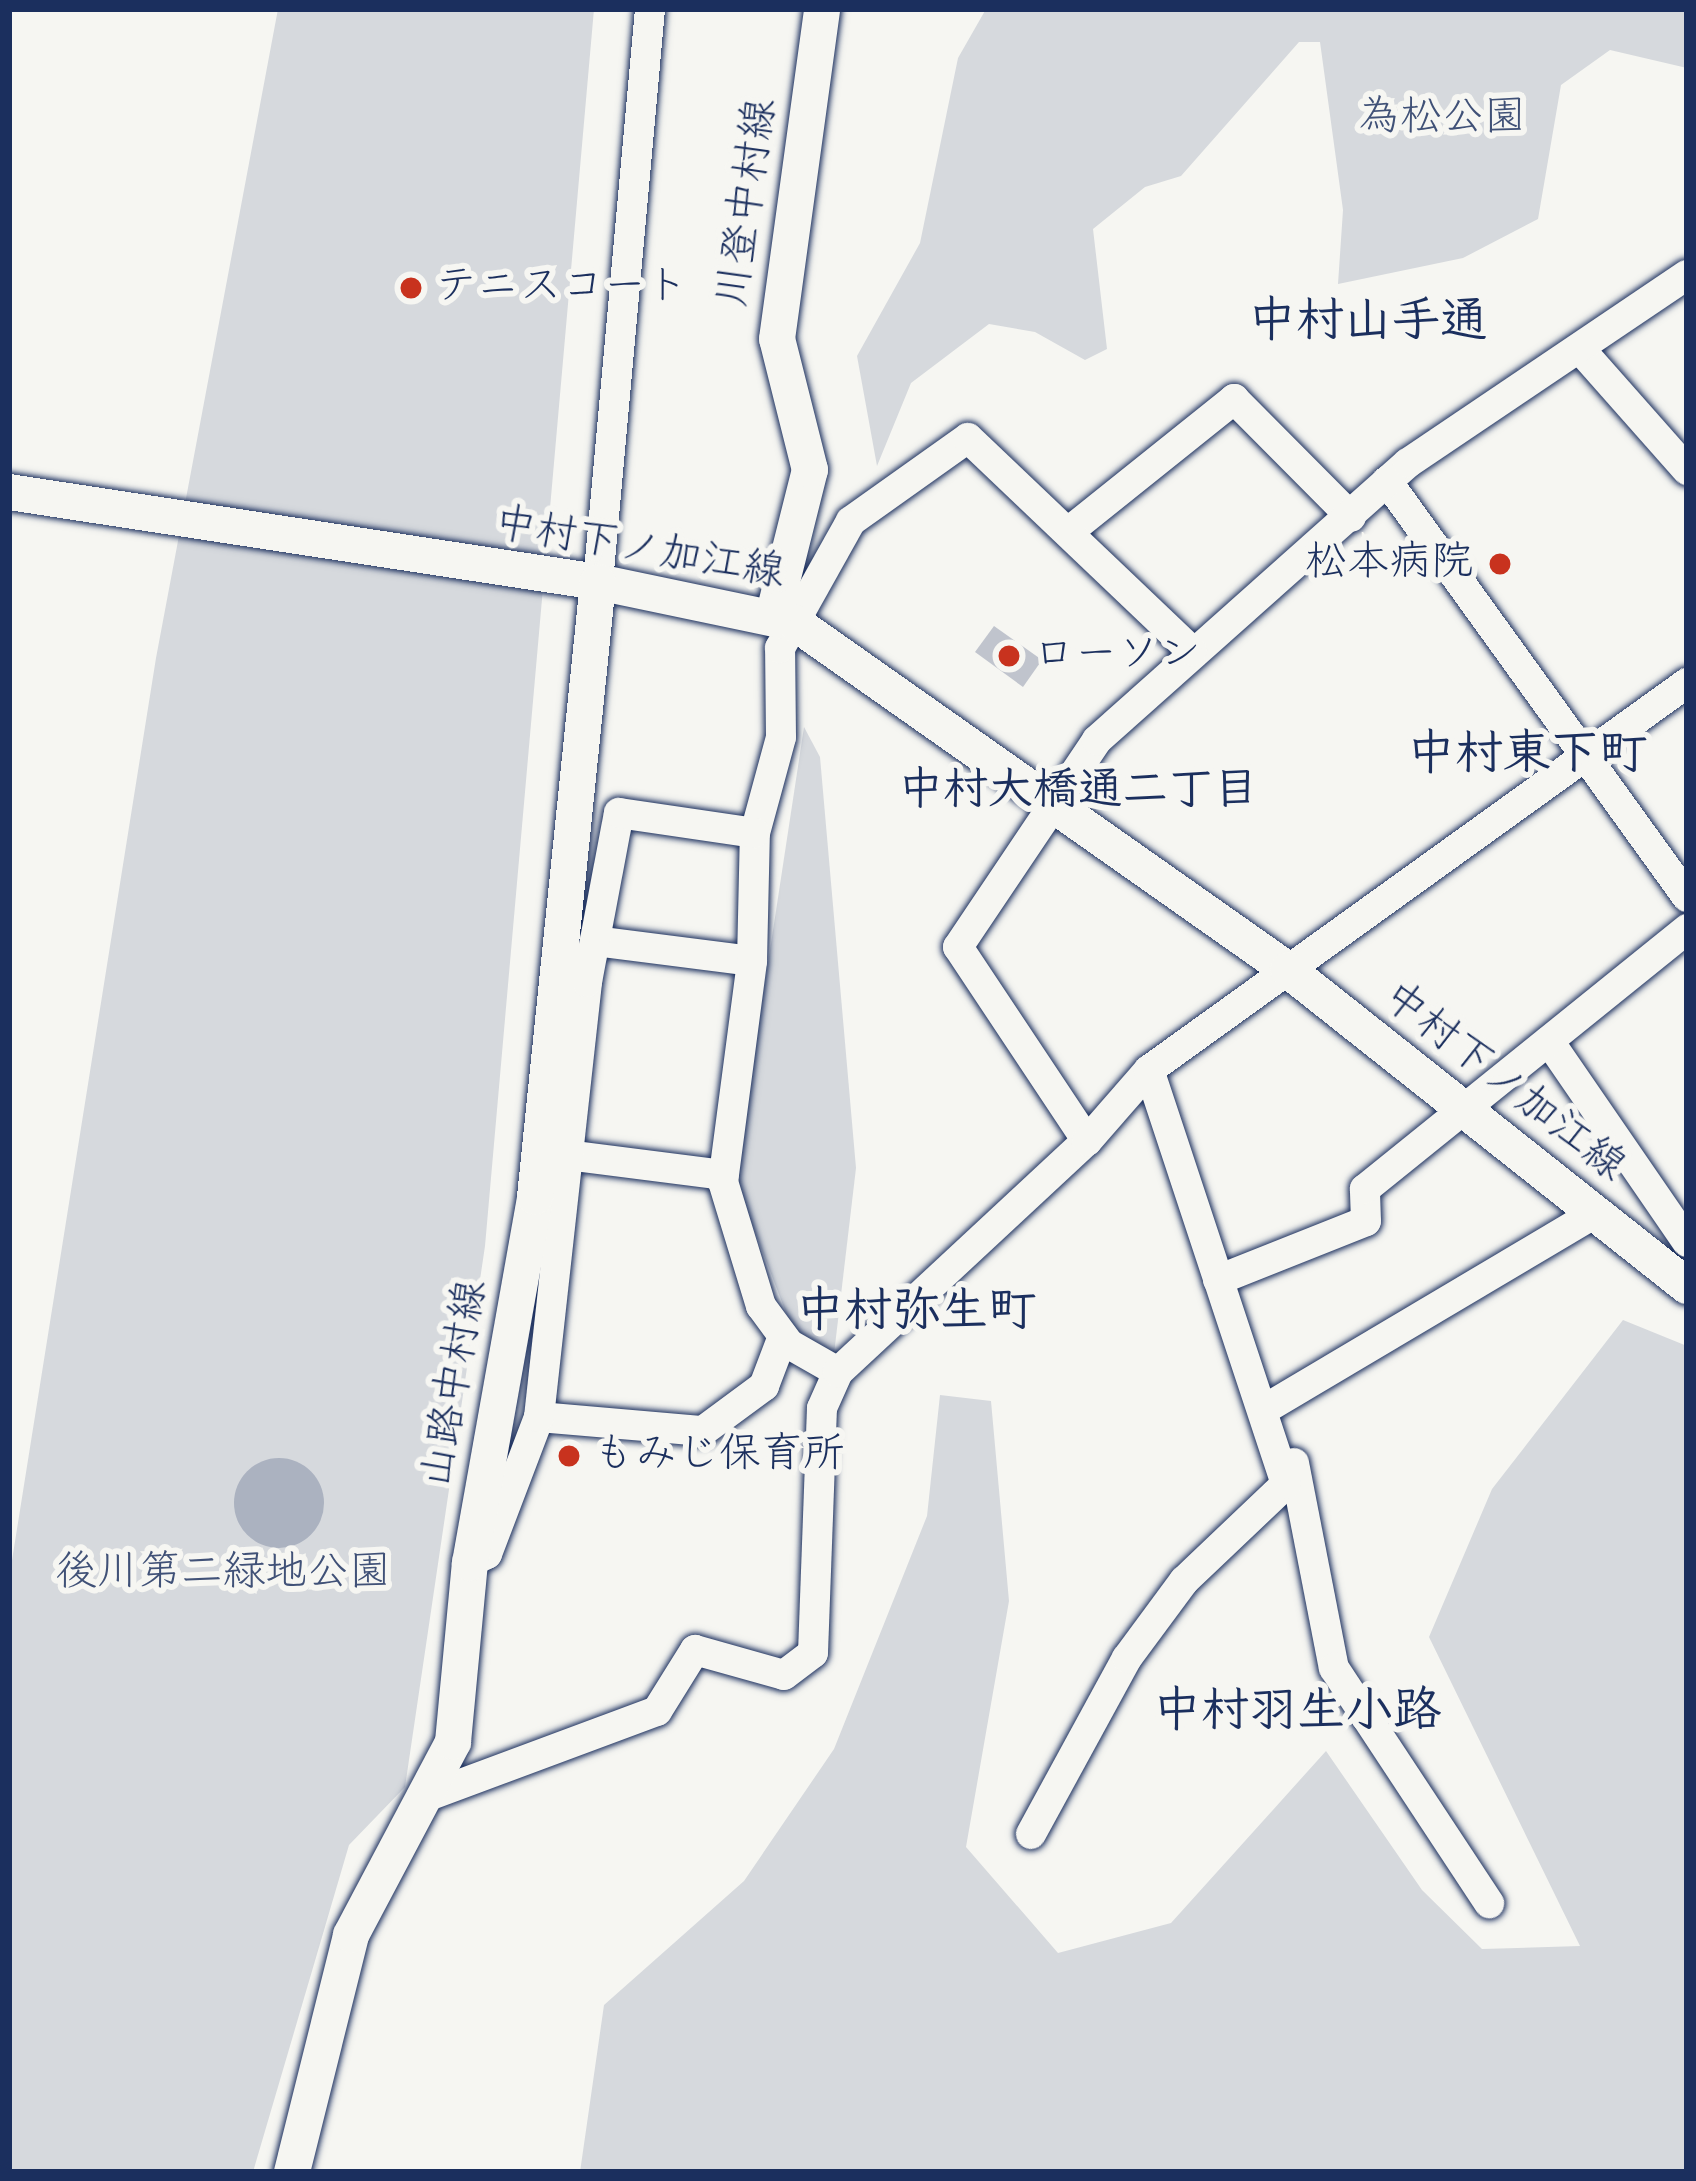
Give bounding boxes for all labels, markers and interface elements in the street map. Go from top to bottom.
park label: 為松公園 [1358,94,1526,144]
street label: 川登中村線 [709,96,789,310]
place label: テニスコート [435,263,687,313]
marker: テニスコート [398,275,424,301]
district label: 中村山手通 [1248,295,1488,353]
street label: 中村下ノ加江線 [490,500,788,600]
place label: 松本病院 [1305,539,1473,589]
marker: 松本病院 [1484,548,1516,580]
place label: ローソン [1033,631,1201,681]
marker: ローソン [996,643,1022,669]
district label: 中村東下町 [1407,728,1647,786]
district label: 中村大橋通二丁目 [898,766,1258,820]
street label: 中村下ノ加江線 [1372,973,1634,1193]
street label: 山路中村線 [413,1276,499,1492]
district label: 中村弥生町 [796,1285,1036,1343]
place label: もみじ保育所 [593,1431,845,1481]
marker: もみじ保育所 [556,1443,582,1469]
park label: 後川第二緑地公園 [55,1549,391,1599]
district label: 中村羽生小路 [1153,1685,1441,1743]

